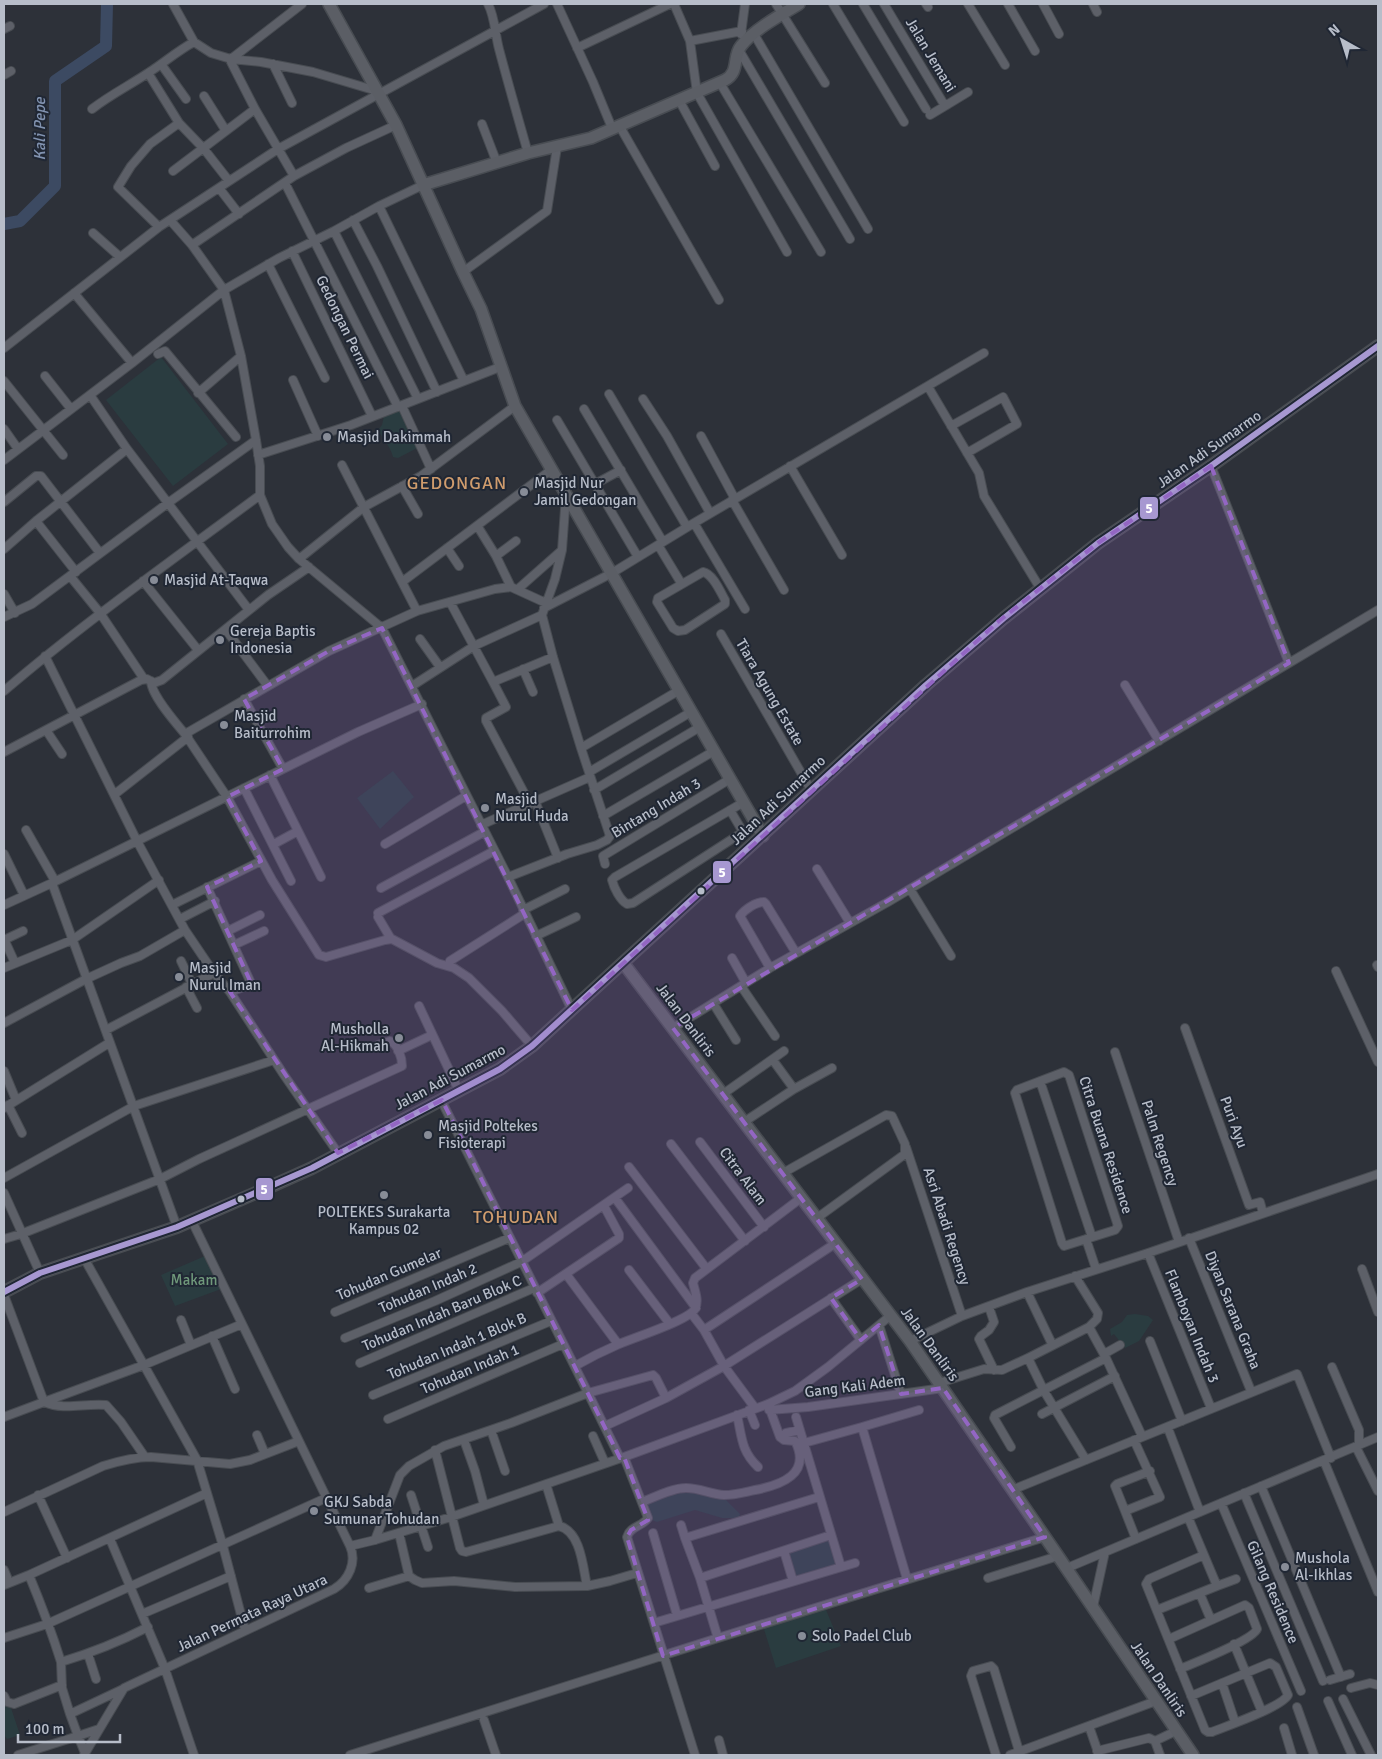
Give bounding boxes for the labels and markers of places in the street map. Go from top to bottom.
place label: Masjid Dakimmah [337,428,451,446]
marker: Masjid Dakimmah [321,431,333,443]
place label: Masjid Nur Jamil Gedongan [534,474,636,509]
marker: Masjid Nur Jamil Gedongan [518,486,530,498]
place label: Masjid At-Taqwa [164,571,268,589]
marker: Masjid At-Taqwa [148,574,160,586]
place label: Gereja Baptis Indonesia [230,622,316,657]
marker: Gereja Baptis Indonesia [214,634,226,646]
place label: Masjid Baiturrohim [234,707,311,742]
marker: Masjid Baiturrohim [218,719,230,731]
place label: Masjid Nurul Huda [495,790,569,825]
marker: Masjid Nurul Huda [479,802,491,814]
unlabelled marker [696,886,706,896]
place label: Masjid Nurul Iman [189,959,261,994]
marker: Masjid Nurul Iman [173,971,185,983]
place label: Musholla Al-Hikmah [321,1020,389,1055]
marker: Musholla Al-Hikmah [393,1032,405,1044]
place label: Masjid Poltekes Fisioterapi [438,1117,538,1152]
marker: Masjid Poltekes Fisioterapi [422,1129,434,1141]
marker: POLTEKES Surakarta Kampus 02 [378,1189,390,1201]
unlabelled marker [236,1194,246,1204]
place label: POLTEKES Surakarta Kampus 02 [318,1203,450,1238]
place label: GKJ Sabda Sumunar Tohudan [324,1493,439,1528]
marker: GKJ Sabda Sumunar Tohudan [308,1505,320,1517]
place label: Mushola Al-Ikhlas [1295,1549,1353,1584]
marker: Mushola Al-Ikhlas [1279,1561,1291,1573]
place label: Solo Padel Club [812,1627,912,1645]
marker: Solo Padel Club [796,1630,808,1642]

